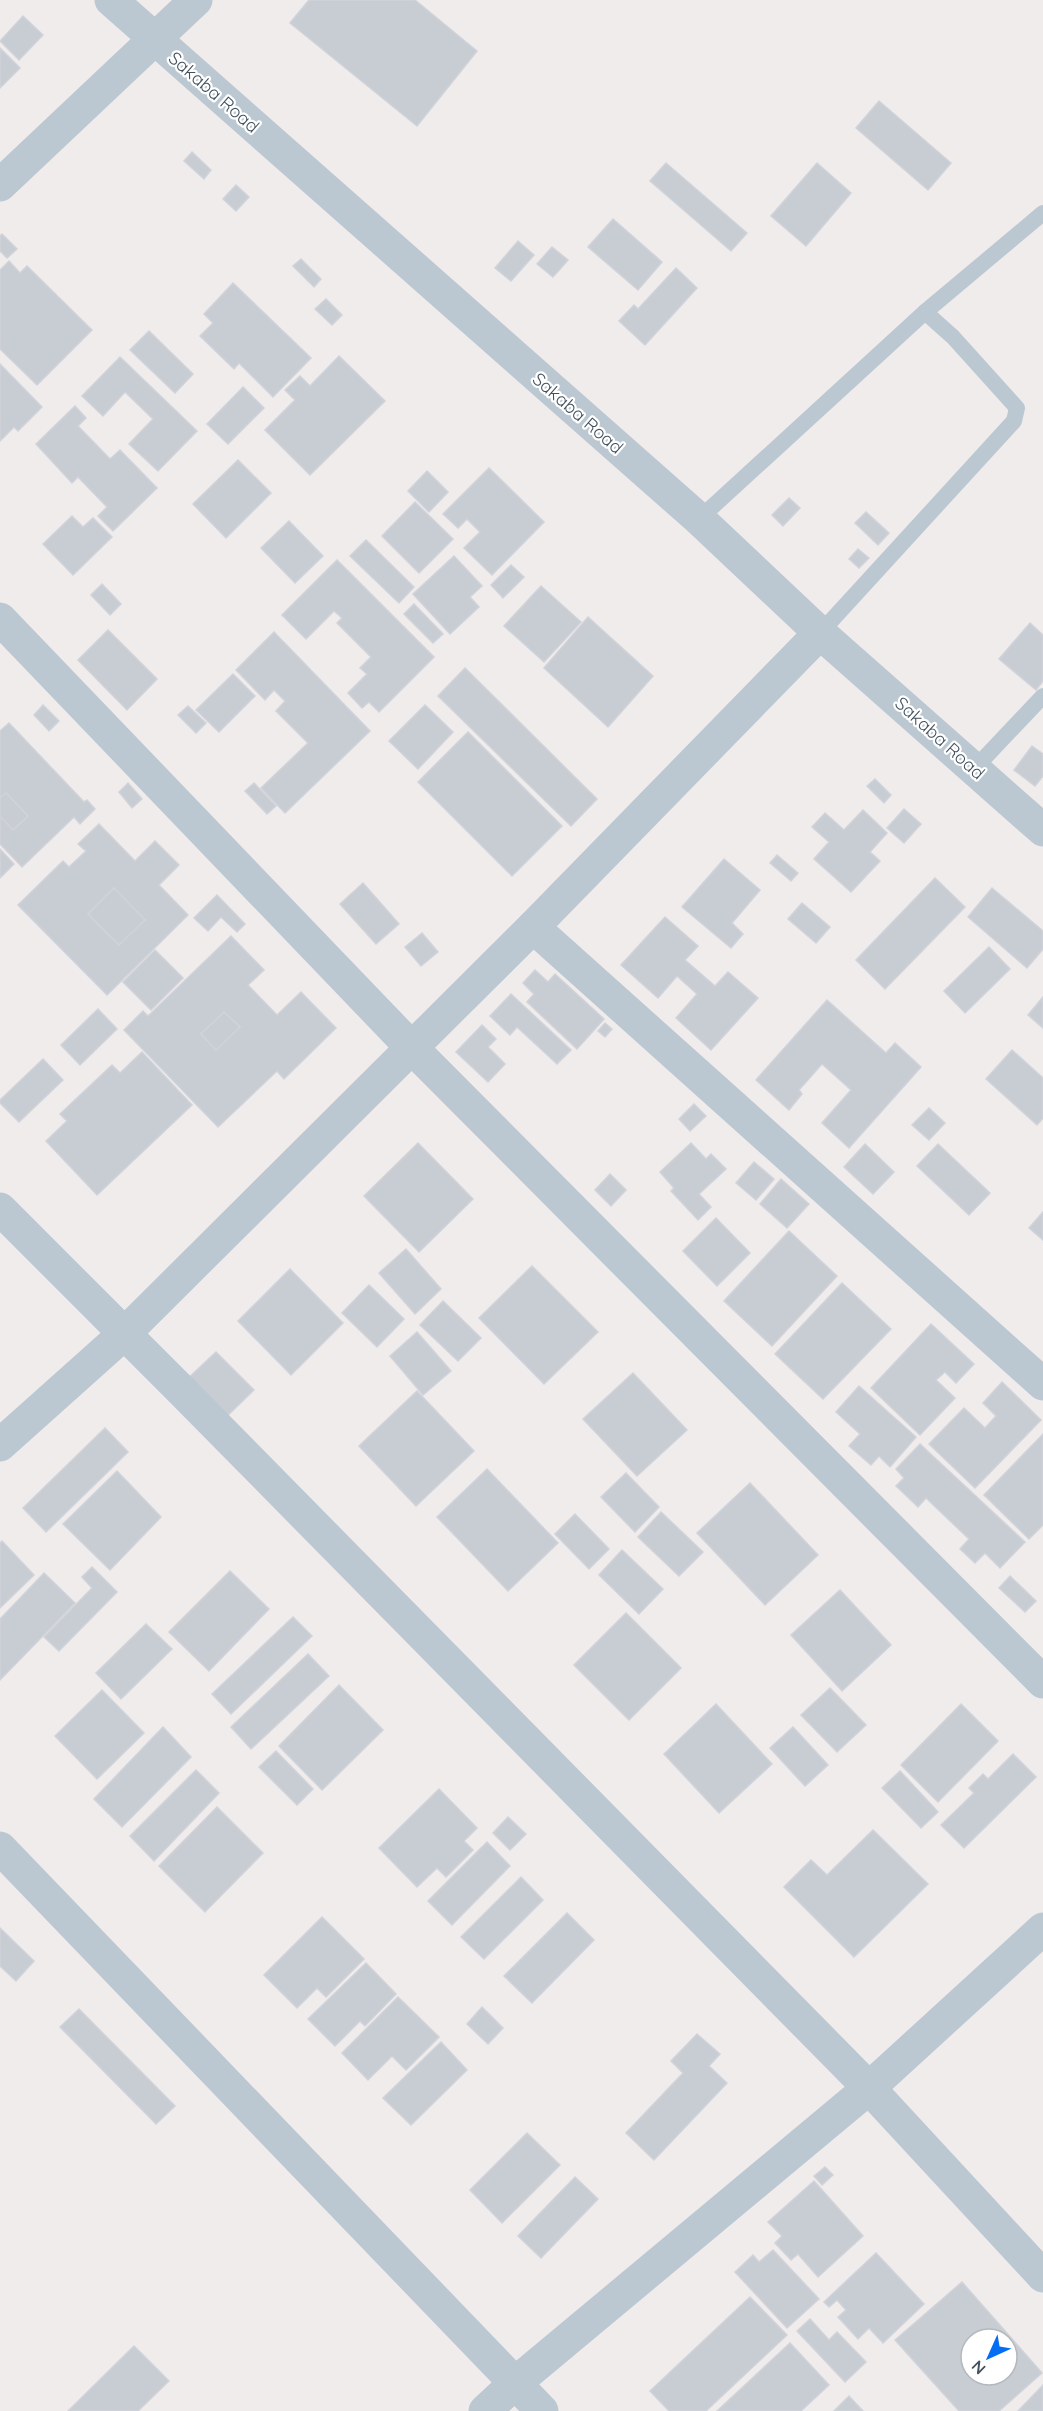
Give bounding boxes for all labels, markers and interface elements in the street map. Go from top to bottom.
street label: Sakaba Road [164,46,264,138]
street label: Sakaba Road [528,367,628,459]
street label: Sakaba Road [890,692,990,784]
north arrow [959,2327,1019,2387]
text: N [967,2356,990,2379]

